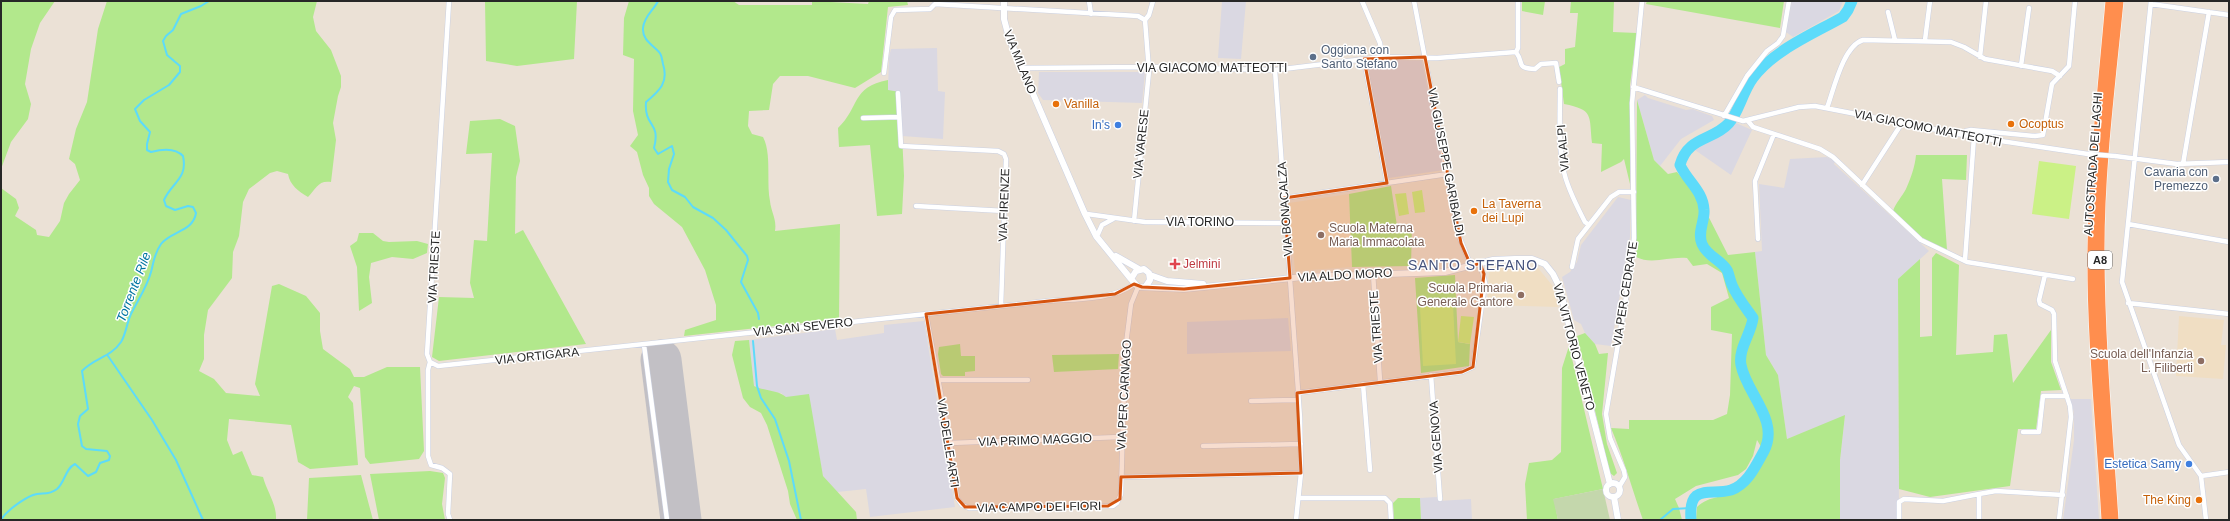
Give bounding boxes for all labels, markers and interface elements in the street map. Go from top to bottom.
street label: VIA MILANO [1001,28,1039,96]
place label: Oggiona con Santo Stefano [1321,43,1397,71]
marker: Oggiona con Santo Stefano [1308,52,1318,62]
street label: VIA GIACOMO MATTEOTTI [1137,61,1287,75]
street label: VIA GIUSEPPE GARIBALDI [1425,87,1467,237]
street label: AUTOSTRADA DEI LAGHI [2081,92,2105,236]
place label: Vanilla [1064,97,1099,111]
marker: Vanilla [1051,99,1061,109]
street label: VIA GIACOMO MATTEOTTI [1853,107,2003,149]
street label: VIA VARESE [1130,109,1152,179]
place label: Ocoptus [2019,117,2064,131]
place label: In's [1092,118,1110,132]
marker: Ocoptus [2006,119,2016,129]
marker: In's [1113,120,1123,130]
street label: VIA ALPI [1554,124,1572,172]
street label: VIA BONACALZA [1275,161,1295,257]
place label: Cavaria con Premezzo [2144,165,2208,193]
street label: VIA FIRENZE [996,168,1012,242]
marker: Cavaria con Premezzo [2211,174,2221,184]
place label: La Taverna dei Lupi [1482,197,1541,225]
marker: La Taverna dei Lupi [1469,206,1479,216]
street label: VIA TORINO [1166,215,1234,229]
place label: Scuola Materna Maria Immacolata [1329,221,1425,249]
street label: VIA TRIESTE [425,230,443,304]
marker: Scuola Materna Maria Immacolata [1316,230,1326,240]
street label: VIA PER CEDRATE [1610,240,1640,348]
water label: Torrente Rile [113,250,154,324]
road number: A8 [2088,251,2112,269]
place label: Jelmini [1183,257,1220,271]
district label: SANTO STEFANO [1408,257,1538,273]
marker: Jelmini [1170,259,1180,269]
street label: VIA ALDO MORO [1297,266,1393,284]
place label: Scuola Primaria Generale Cantore [1418,281,1513,309]
street label: VIA VITTORIO VENETO [1550,282,1598,412]
street label: VIA TRIESTE [1366,290,1386,364]
marker: Scuola Primaria Generale Cantore [1516,290,1526,300]
street label: VIA SAN SEVERO [753,315,853,339]
street label: VIA PER CARNAGO [1114,339,1134,451]
street label: VIA ORTIGARA [494,345,580,367]
place label: Scuola dell'Infanzia L. Filiberti [2090,347,2193,375]
marker: Scuola dell'Infanzia L. Filiberti [2196,356,2206,366]
street label: VIA DELLE ARTI [934,398,962,488]
street label: VIA GENOVA [1426,400,1446,474]
street label: VIA PRIMO MAGGIO [978,431,1092,449]
place label: Estetica Samy [2104,457,2181,471]
marker: Estetica Samy [2184,459,2194,469]
place label: The King [2143,493,2191,507]
marker: The King [2194,495,2204,505]
street label: VIA CAMPO DEI FIORI [977,499,1101,515]

